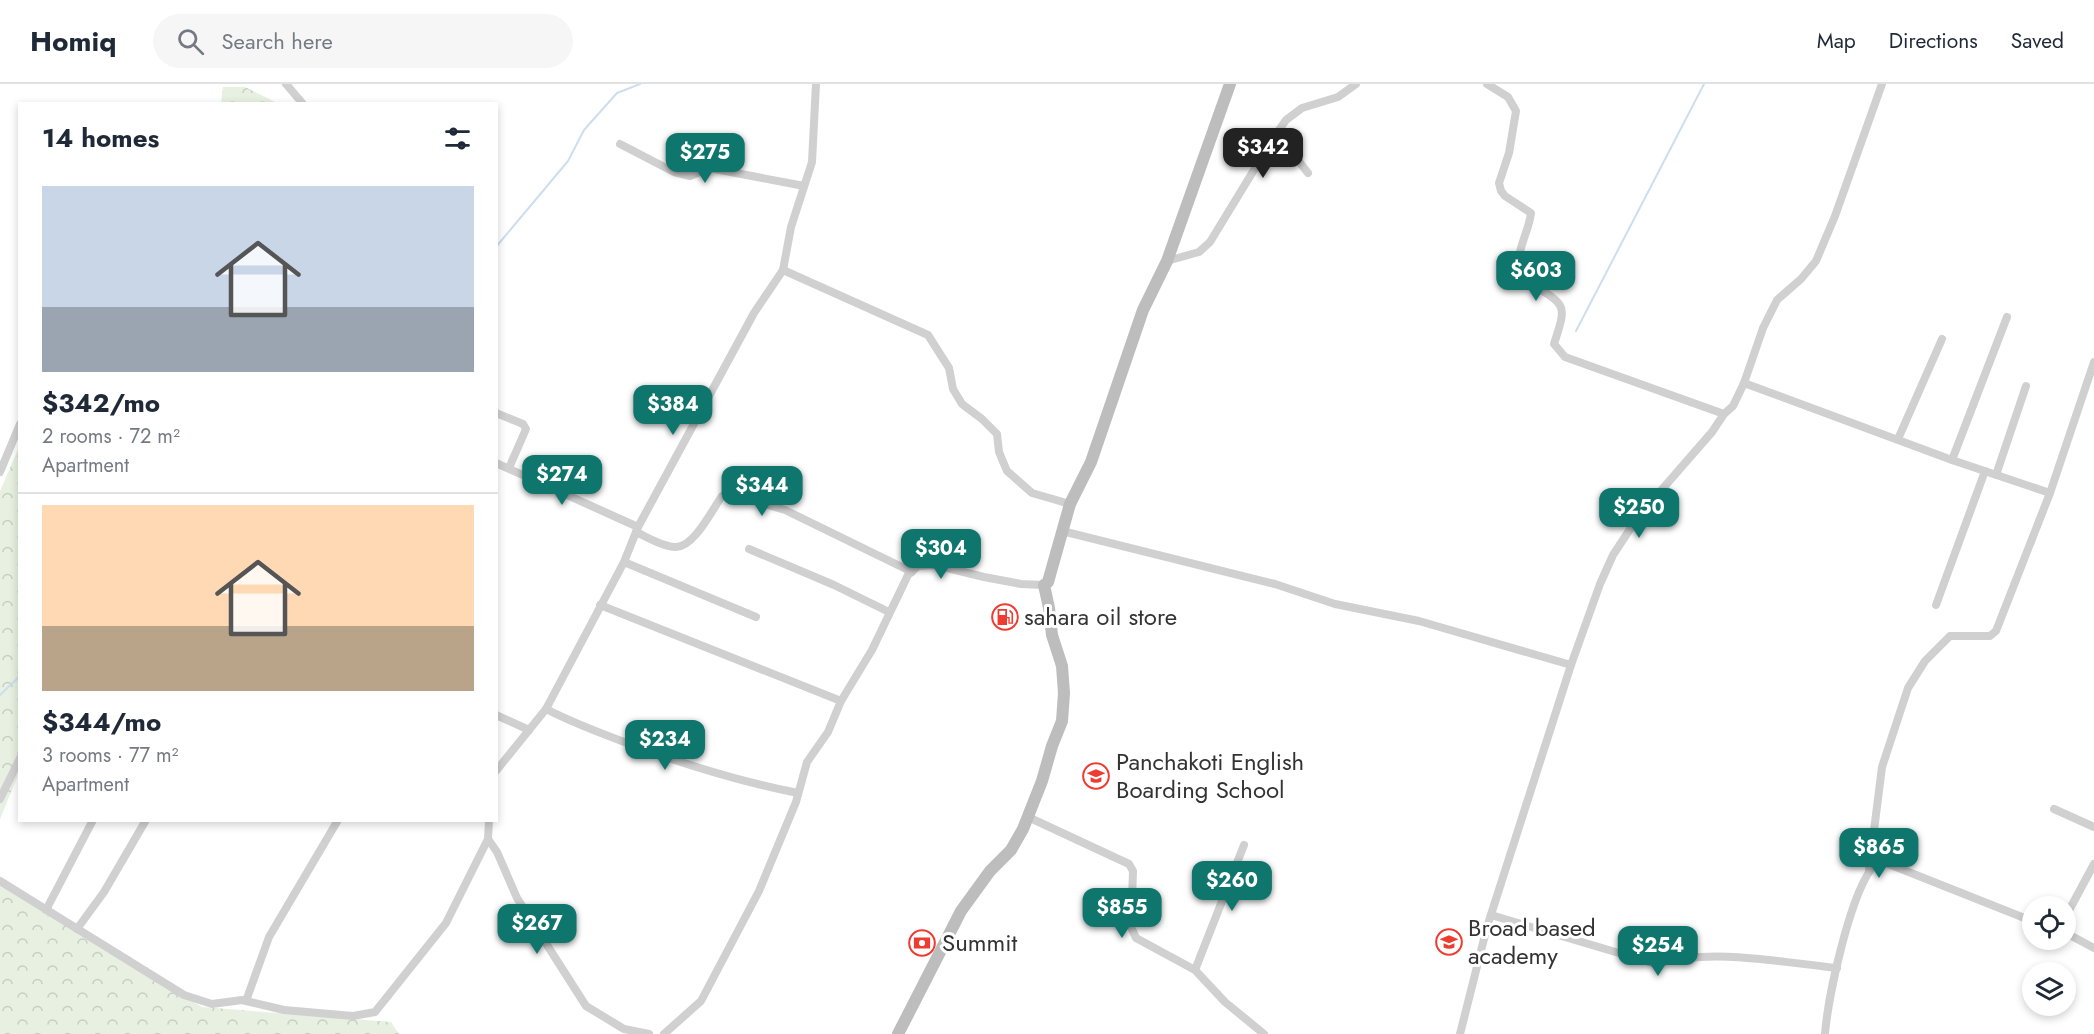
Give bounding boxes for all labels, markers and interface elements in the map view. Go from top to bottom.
search box [153,14,573,68]
text: Homiq [30,21,117,62]
icon: search [174,25,207,58]
text: Search here [222,25,333,57]
text: Map [1817,26,1856,56]
text: Directions [1889,26,1978,56]
text: Saved [2011,26,2064,56]
text: 14 homes [42,119,159,157]
icon: filters [441,122,474,155]
pin: $342 [1227,128,1299,179]
pin: $275 [669,133,741,184]
text: $342 [1237,133,1289,162]
text: $275 [680,138,730,167]
icon: home [204,225,312,333]
pin: $603 [1500,251,1572,302]
text: $603 [1510,256,1562,285]
text: $342/mo [42,384,160,422]
pin: $384 [637,385,709,436]
text: $384 [647,390,699,419]
text: 2 rooms · 72 m² [42,422,180,451]
text: Apartment [42,451,129,480]
pin: $274 [526,455,598,506]
text: $274 [536,460,588,489]
pin: $344 [726,466,798,517]
text: $344 [736,471,788,500]
pin: $250 [1603,488,1675,539]
text: $250 [1613,493,1665,522]
pin: $304 [905,529,977,580]
text: $304 [915,534,967,563]
icon: home [204,544,312,652]
place label: sahara oil store [1024,599,1177,634]
fuel station icon: sahara oil store [990,602,1020,632]
text: $344/mo [42,703,161,741]
pin: $234 [629,720,701,771]
text: $234 [639,725,691,754]
text: 3 rooms · 77 m² [42,741,179,770]
place label: Panchakoti English Boarding School [1116,744,1304,807]
school or university icon: Panchakoti English Boarding School [1081,761,1111,791]
text: Apartment [42,770,129,799]
pin: $865 [1843,828,1915,879]
text: $865 [1853,833,1905,862]
pin: $260 [1196,861,1268,912]
text: $260 [1206,866,1258,895]
pin: $855 [1086,888,1158,939]
text: $855 [1097,893,1147,922]
map controls [2022,896,2076,1016]
button: locate [2022,896,2076,950]
pin: $267 [501,904,573,955]
text: $267 [512,909,563,938]
place label: Broad based academy [1468,910,1596,973]
place label: Summit [942,925,1017,960]
pin: $254 [1622,926,1694,977]
school or university icon: Broad based academy [1434,927,1464,957]
bank icon: Summit [907,928,937,958]
text: $254 [1632,931,1684,960]
button: layers [2022,962,2076,1016]

